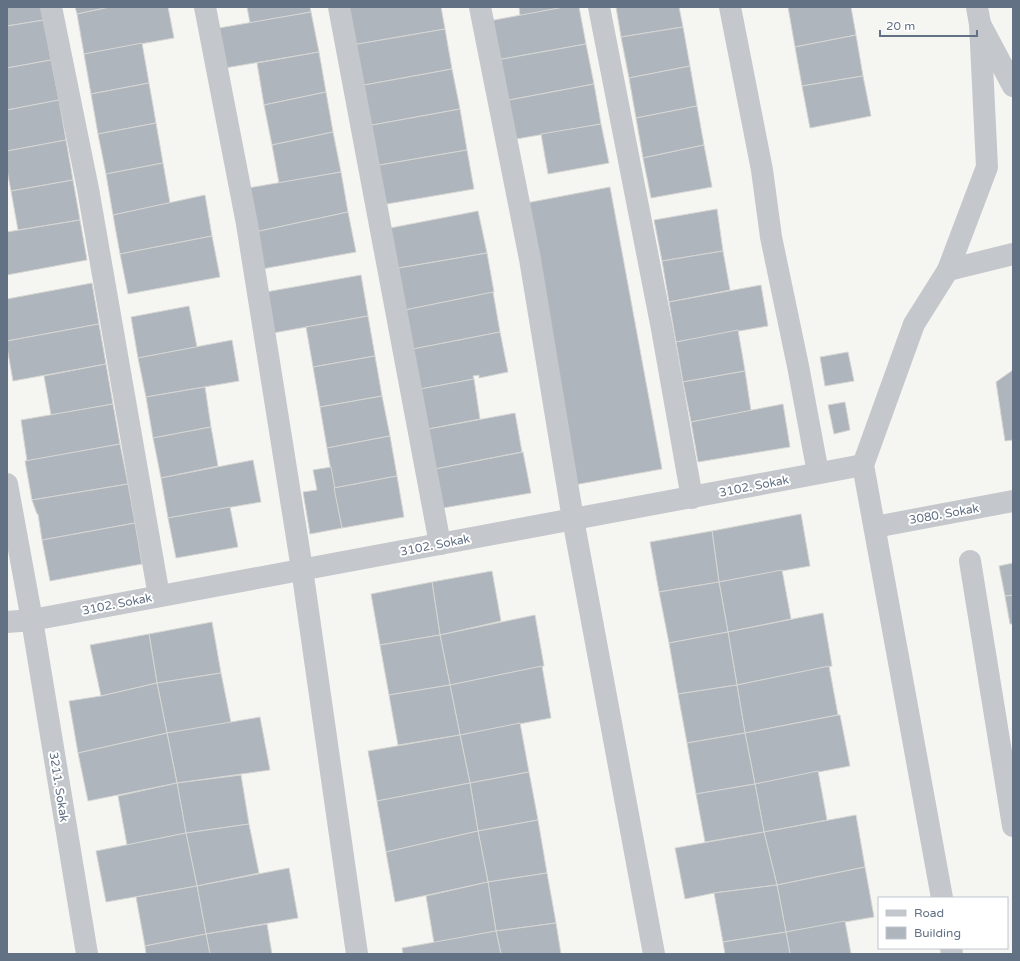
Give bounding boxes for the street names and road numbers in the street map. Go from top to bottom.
street label: 3102. Sokak [718,472,791,500]
street label: 3080. Sokak [908,501,981,527]
street label: 3102. Sokak [399,531,472,559]
street label: 3102. Sokak [81,590,154,618]
street label: 3211. Sokak [47,751,72,823]

